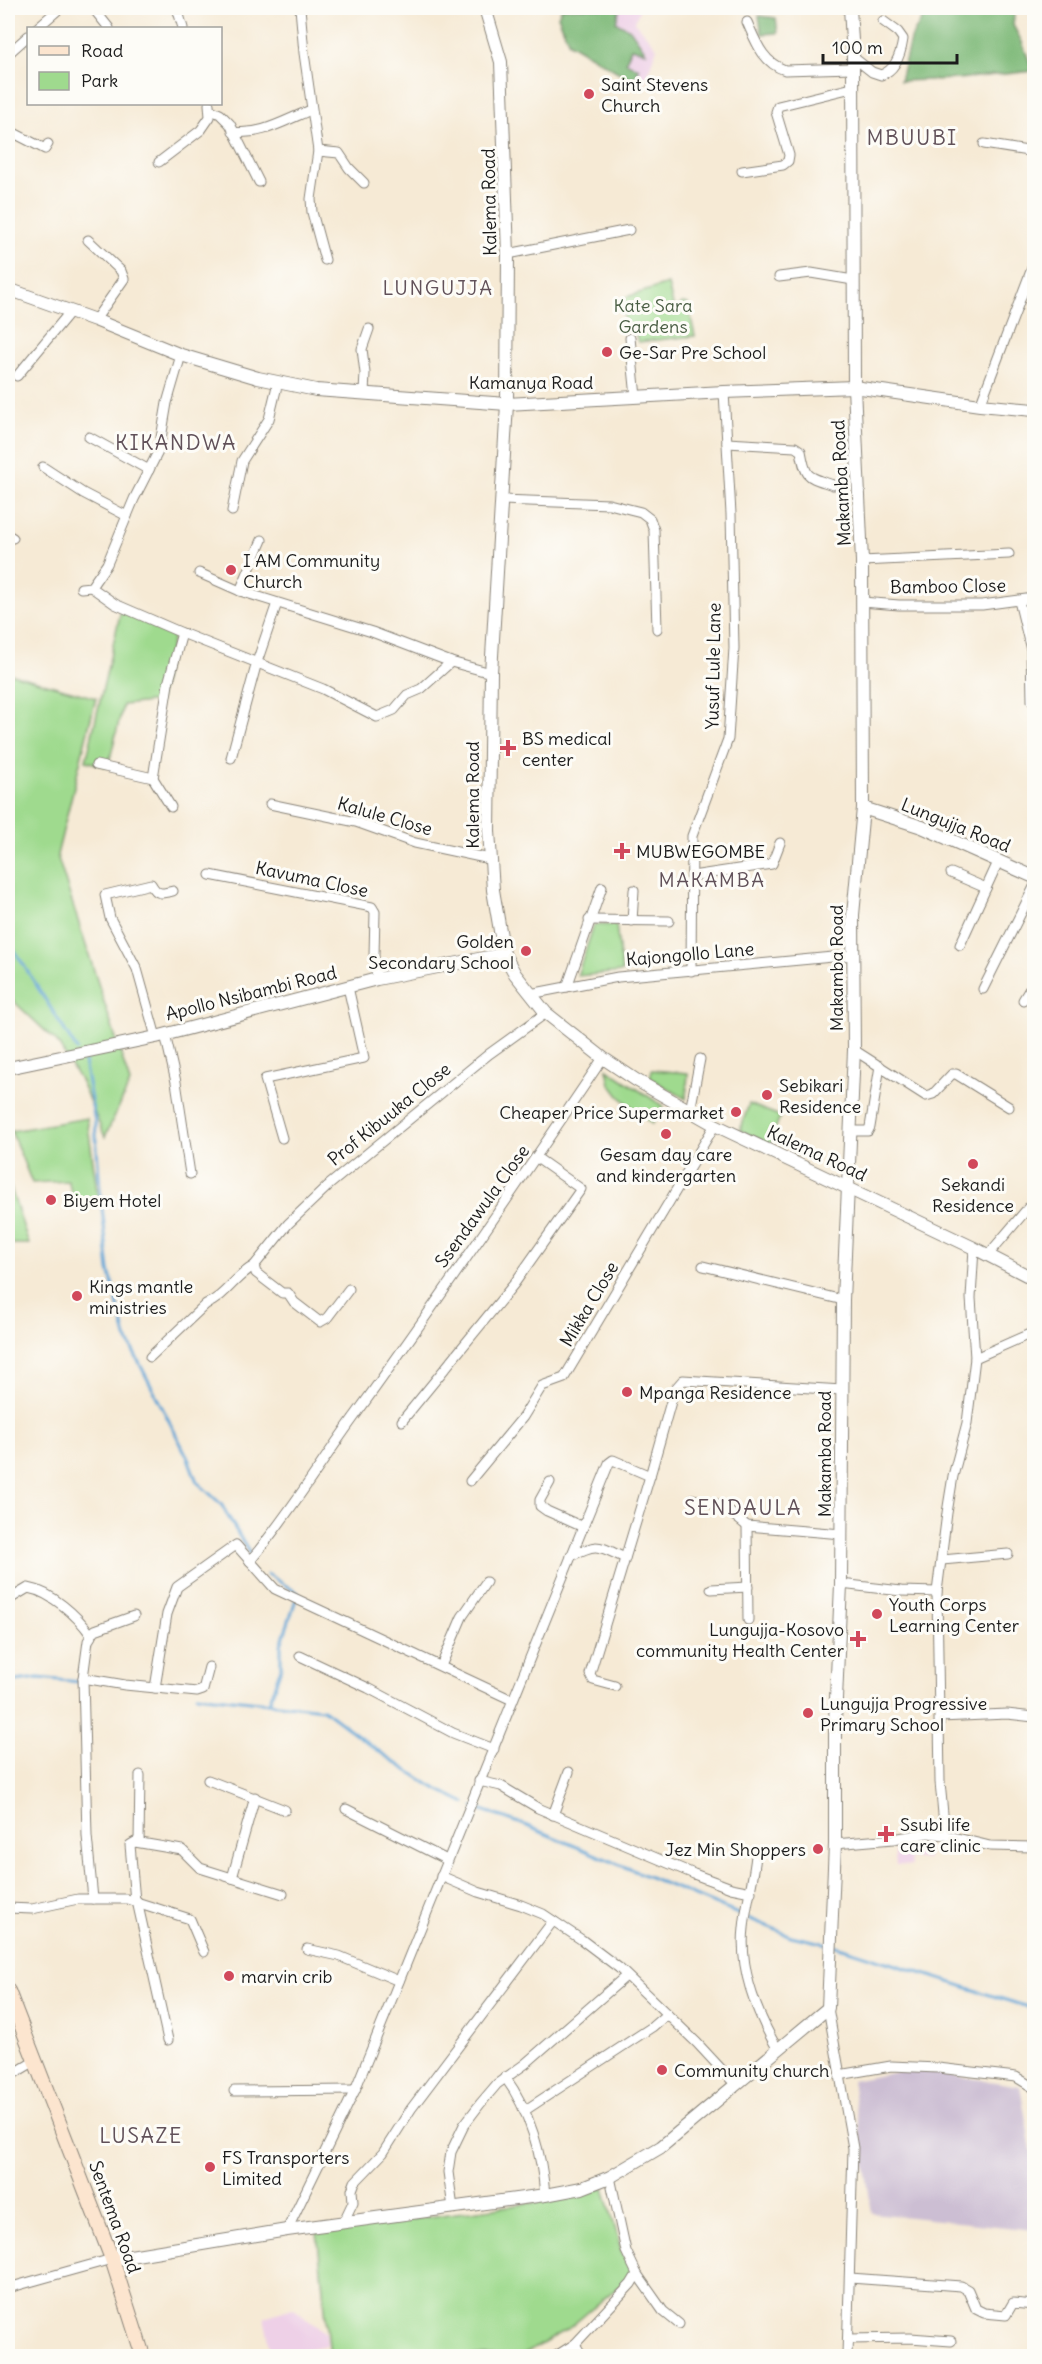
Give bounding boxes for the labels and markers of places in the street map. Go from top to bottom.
place label: Saint Stevens Church [601,73,708,117]
marker: Saint Stevens Church [582,87,596,101]
place label: Ge-Sar Pre School [619,341,766,364]
marker: Ge-Sar Pre School [600,345,614,359]
place label: I AM Community Church [243,549,380,593]
marker: I AM Community Church [224,563,238,577]
place label: BS medical center [522,727,612,771]
marker: BS medical center [499,739,517,757]
place label: MUBWEGOMBE [636,840,765,863]
marker: MUBWEGOMBE [613,842,631,860]
place label: Golden Secondary School [368,930,514,974]
marker: Golden Secondary School [519,944,533,958]
place label: Sebikari Residence [779,1074,861,1118]
marker: Sebikari Residence [760,1088,774,1102]
place label: Cheaper Price Supermarket [499,1101,724,1124]
marker: Cheaper Price Supermarket [729,1105,743,1119]
marker: Gesam day care and kindergarten [659,1127,673,1141]
place label: Gesam day care and kindergarten [596,1143,736,1187]
marker: Sekandi Residence [966,1157,980,1171]
place label: Sekandi Residence [932,1173,1014,1217]
place label: Biyem Hotel [63,1189,161,1212]
marker: Biyem Hotel [44,1193,58,1207]
place label: Kings mantle ministries [89,1275,193,1319]
marker: Kings mantle ministries [70,1289,84,1303]
place label: Mpanga Residence [639,1381,791,1404]
marker: Mpanga Residence [620,1385,634,1399]
place label: Youth Corps Learning Center [889,1593,1020,1637]
marker: Youth Corps Learning Center [870,1607,884,1621]
place label: Lungujja-Kosovo community Health Center [636,1618,845,1662]
marker: Lungujja-Kosovo community Health Center [849,1630,867,1648]
place label: Lungujja Progressive Primary School [820,1692,987,1736]
marker: Lungujja Progressive Primary School [801,1706,815,1720]
place label: Ssubi life care clinic [900,1813,981,1857]
marker: Ssubi life care clinic [877,1825,895,1843]
place label: Jez Min Shoppers [665,1838,806,1861]
marker: Jez Min Shoppers [811,1842,825,1856]
place label: marvin crib [241,1965,332,1988]
marker: marvin crib [222,1969,236,1983]
place label: Community church [674,2059,830,2082]
marker: Community church [655,2063,669,2077]
place label: FS Transporters Limited [222,2146,350,2190]
marker: FS Transporters Limited [203,2160,217,2174]

